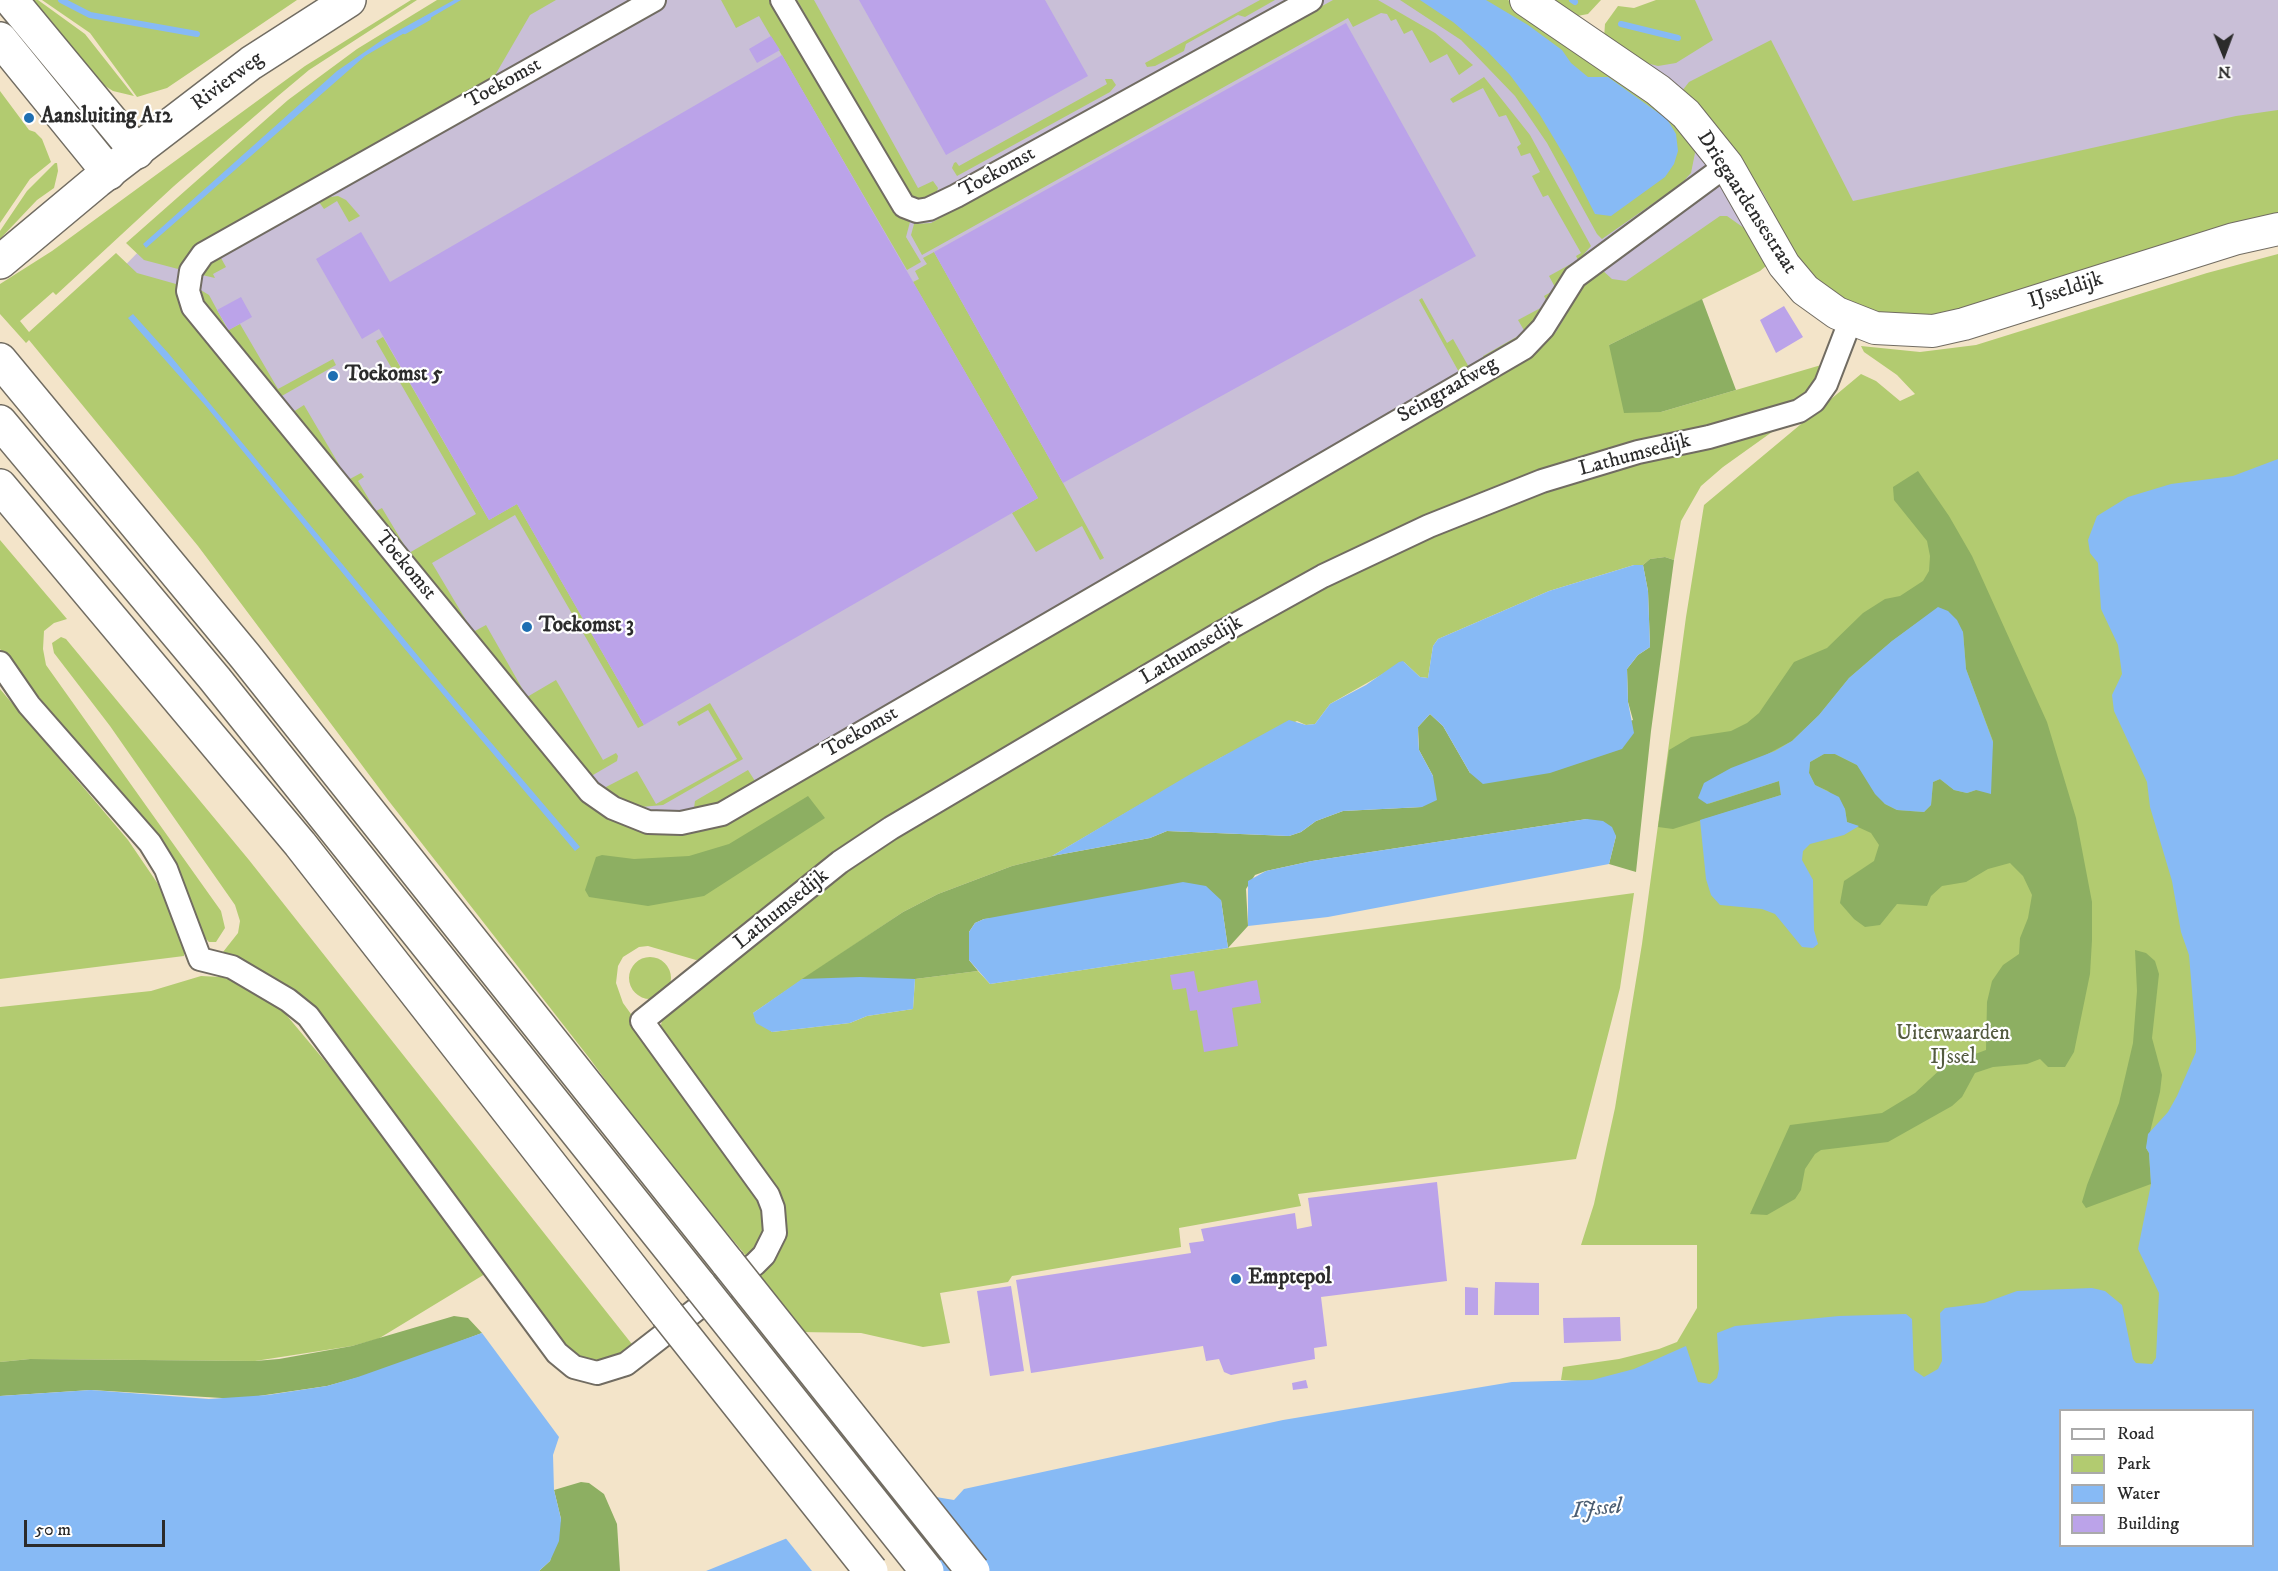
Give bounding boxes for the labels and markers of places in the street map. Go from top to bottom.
place label: Aansluiting A12 [41,105,172,131]
marker: Aansluiting A12 [22,111,36,125]
place label: Toekomst 5 [345,363,442,389]
marker: Toekomst 5 [326,369,340,383]
place label: Toekomst 3 [539,614,634,640]
marker: Toekomst 3 [520,620,534,634]
place label: Emptepol [1248,1266,1332,1292]
marker: Emptepol [1229,1272,1243,1286]

